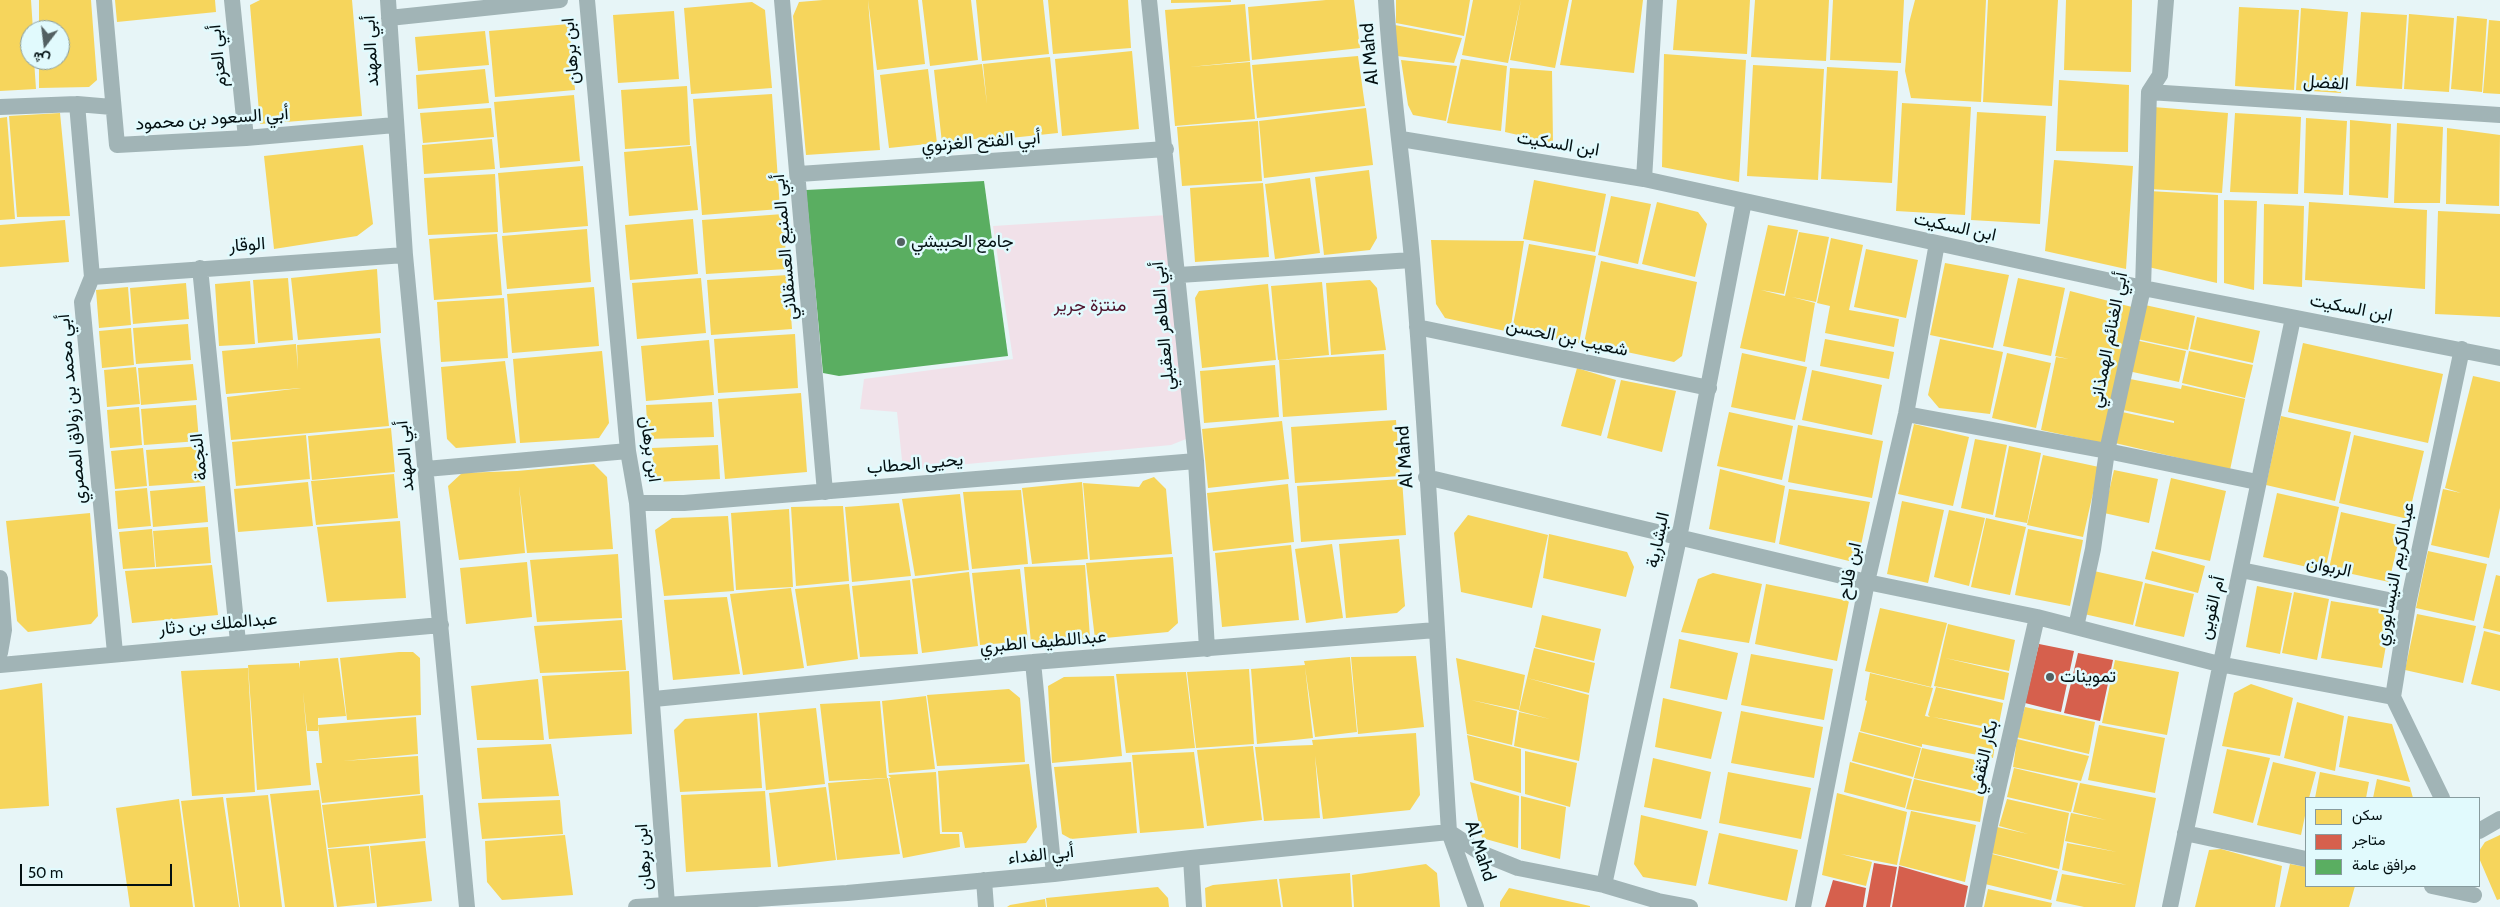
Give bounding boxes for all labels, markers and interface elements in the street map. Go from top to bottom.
street label: أبي المهند [358,15,384,87]
street label: ابن برهان [557,17,585,85]
north arrow [20,20,70,70]
street label: Al Mahd [1357,22,1383,86]
street label: أبي العزم [204,24,232,88]
text: ش [31,48,52,69]
street label: الفضل [2302,71,2350,95]
street label: أبي السعود بن محمود [135,103,289,135]
street label: أبي الفتح الغزنوي [921,127,1041,157]
street label: ابن السكيت [1515,127,1601,161]
street label: أبي المنيع العسقلاني [768,173,802,321]
street label: ابن السكيت [1912,208,1998,246]
place label: جامع الحبيشي [911,231,1014,253]
street label: الوقار [228,233,266,257]
marker: جامع الحبيشي [895,236,907,248]
street label: أبي الطاهر العقيلي [1147,261,1179,391]
street label: أبي الغنائم الهمذاني [2085,270,2133,410]
street label: ابن السكيت [2308,289,2394,327]
park label: منتزة جرير [1054,295,1126,317]
street label: أبي محمد بن زولاق المصري [53,313,91,505]
street label: شعيب بن الحسن [1504,315,1630,361]
street label: ابن برهان [635,414,665,484]
street label: أبي المهند [391,420,419,492]
street label: Al Mahd [1392,425,1418,489]
street label: النجمة [186,432,212,482]
street label: يحيى الحطاب [866,449,964,479]
street label: عبدالكريم النيسابوري [2370,500,2420,648]
street label: البشارية [1642,510,1674,570]
street label: ابن فلاح [1833,541,1867,601]
street label: الربوان [2304,552,2354,582]
street label: أم القوين [2194,574,2230,642]
street label: عبدالملك بن دثار [158,608,278,640]
street label: عبداللطيف الطبري [979,626,1107,658]
place label: تموينات [2060,666,2116,688]
marker: تموينات [2044,671,2056,683]
street label: بكار الثقفي [1965,718,2003,796]
legend [2305,797,2480,887]
text: سكن [2352,806,2382,824]
street label: Al Mahd [1460,818,1500,884]
street label: ابن برهان [631,823,657,891]
text: متاجر [2352,831,2386,849]
street label: أبي الفداء [1007,841,1075,869]
scale bar [22,854,175,886]
text: مرافق عامة [2352,856,2416,874]
text: 50 m [28,864,63,882]

